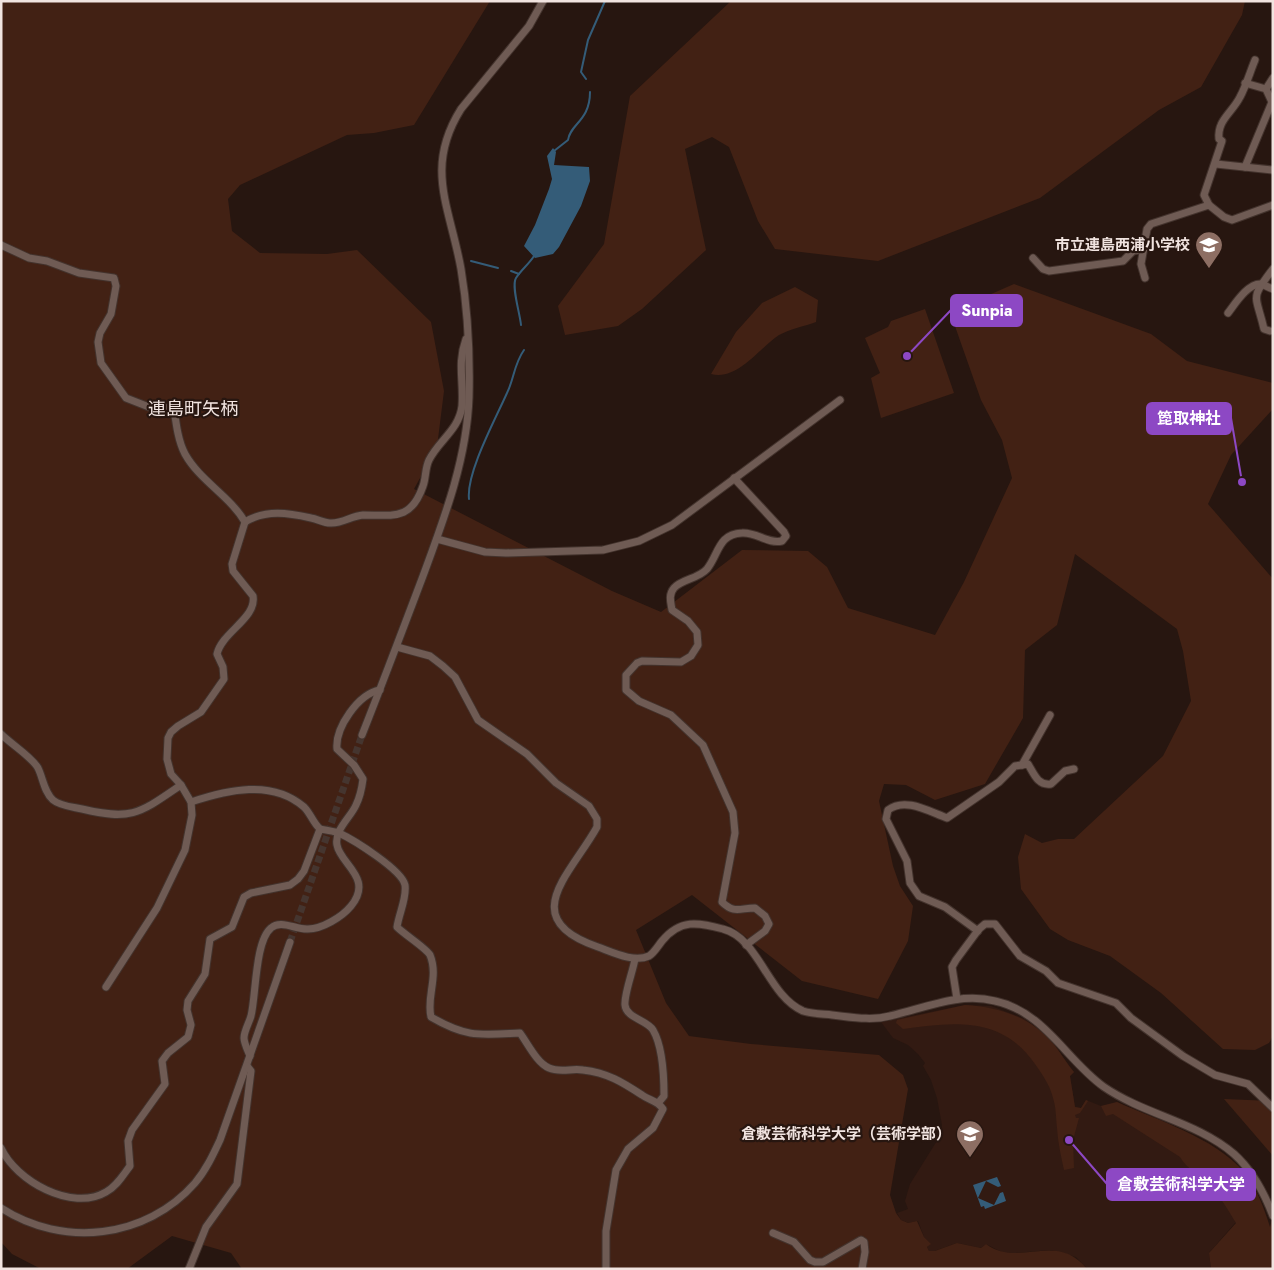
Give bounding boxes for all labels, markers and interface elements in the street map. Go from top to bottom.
school or university icon: 市立連島西浦小学校 [1194,230,1224,269]
place label: 市立連島西浦小学校 [1055,234,1190,256]
callout: Sunpia [951,295,1022,326]
text: Sunpia [961,299,1013,322]
district label: 連島町矢柄 [148,396,238,422]
callout: 箆取神社 [1147,403,1231,434]
text: 箆取神社 [1157,407,1221,430]
school or university icon: 倉敷芸術科学大学（芸術学部） [955,1119,985,1158]
place label: 倉敷芸術科学大学（芸術学部） [741,1123,951,1145]
callout: 倉敷芸術科学大学 [1107,1169,1255,1200]
text: 倉敷芸術科学大学 [1117,1173,1245,1196]

